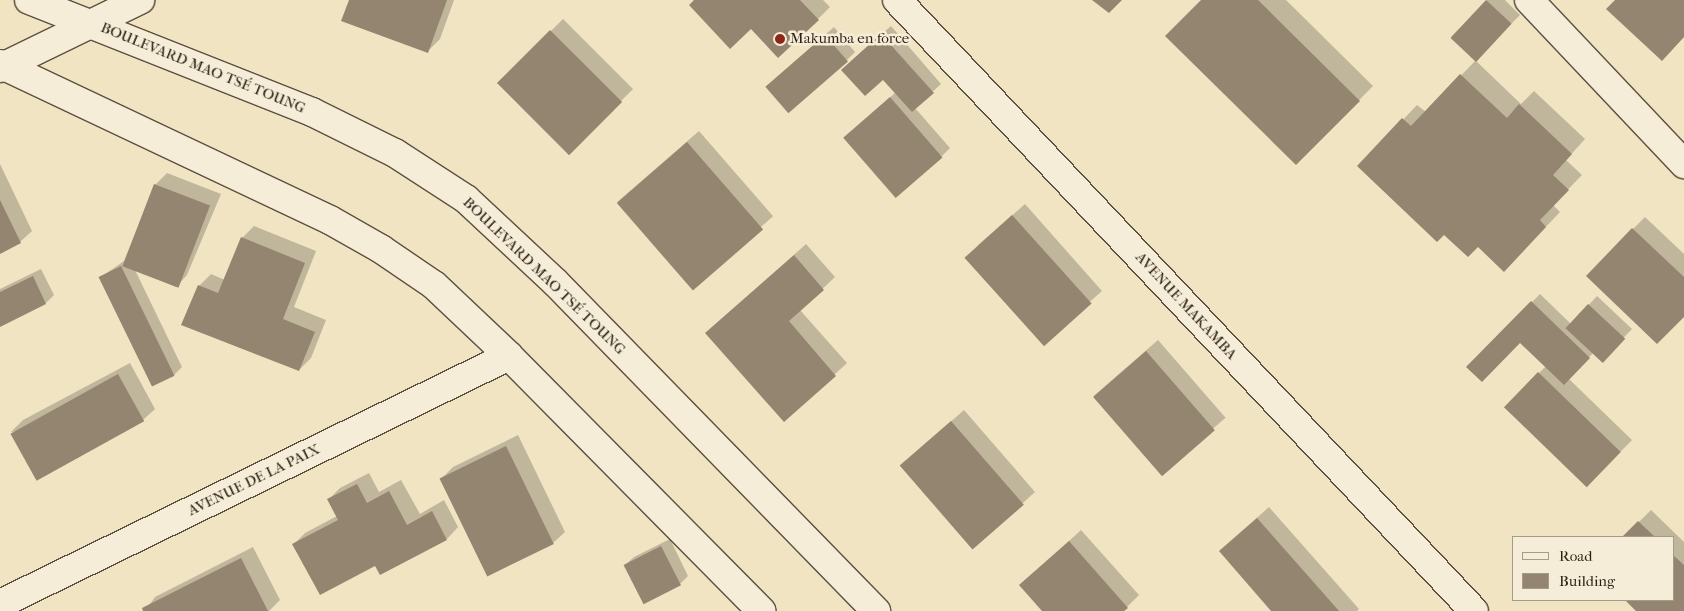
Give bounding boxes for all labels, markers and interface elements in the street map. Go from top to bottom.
street label: BOULEVARD MAO TSÉ TOUNG [98,19,308,117]
place label: Makumba en force [790,30,909,48]
marker: Makumba en force [774,33,786,45]
street label: BOULEVARD MAO TSÉ TOUNG [459,193,629,359]
street label: AVENUE MAKAMBA [1132,249,1240,363]
street label: AVENUE DE LA PAIX [185,440,323,520]
legend [1512,536,1674,601]
text: Road [1559,547,1592,565]
text: Building [1559,572,1615,590]

